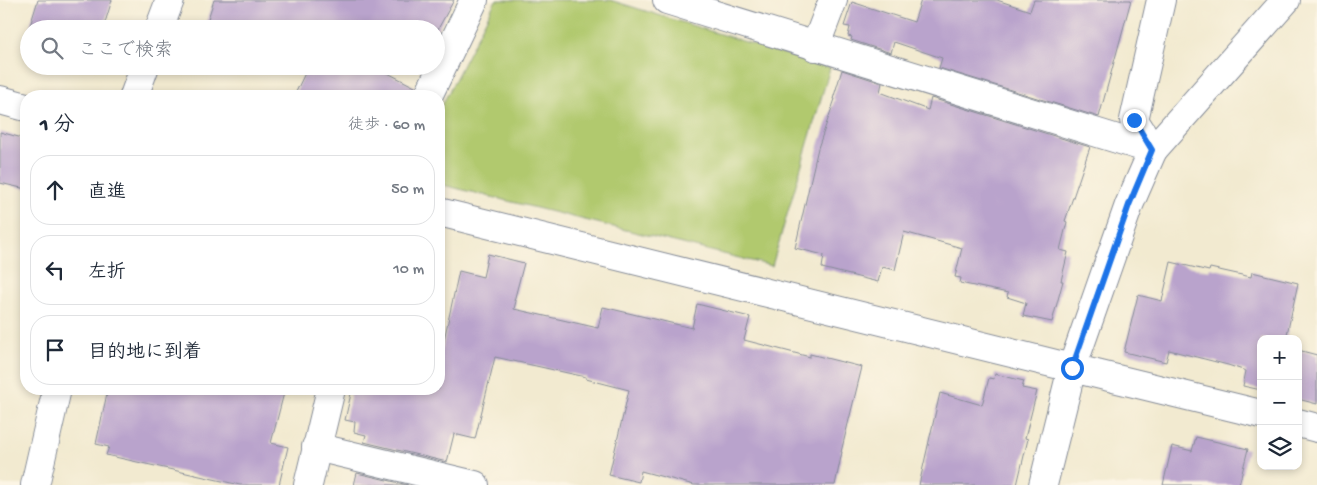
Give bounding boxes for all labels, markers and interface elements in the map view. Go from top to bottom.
search box [20,20,445,75]
icon: search [38,34,66,62]
text: ここで検索 [78,40,173,63]
route end [1123,109,1146,132]
text: 1 分 [40,114,74,139]
text: 徒歩 · 60 m [348,117,425,136]
icon: ahead [41,176,69,204]
text: 50 m [391,181,424,200]
text: 直進 [88,182,126,205]
icon: left [41,256,69,284]
text: 10 m [393,261,424,280]
text: 左折 [88,262,126,285]
map controls [1257,335,1302,470]
button: + [1257,335,1302,380]
icon: arrive [41,336,69,364]
text: 目的地に到着 [88,342,202,365]
route start [1061,357,1084,380]
button: − [1257,380,1302,425]
button: layers [1257,425,1302,470]

